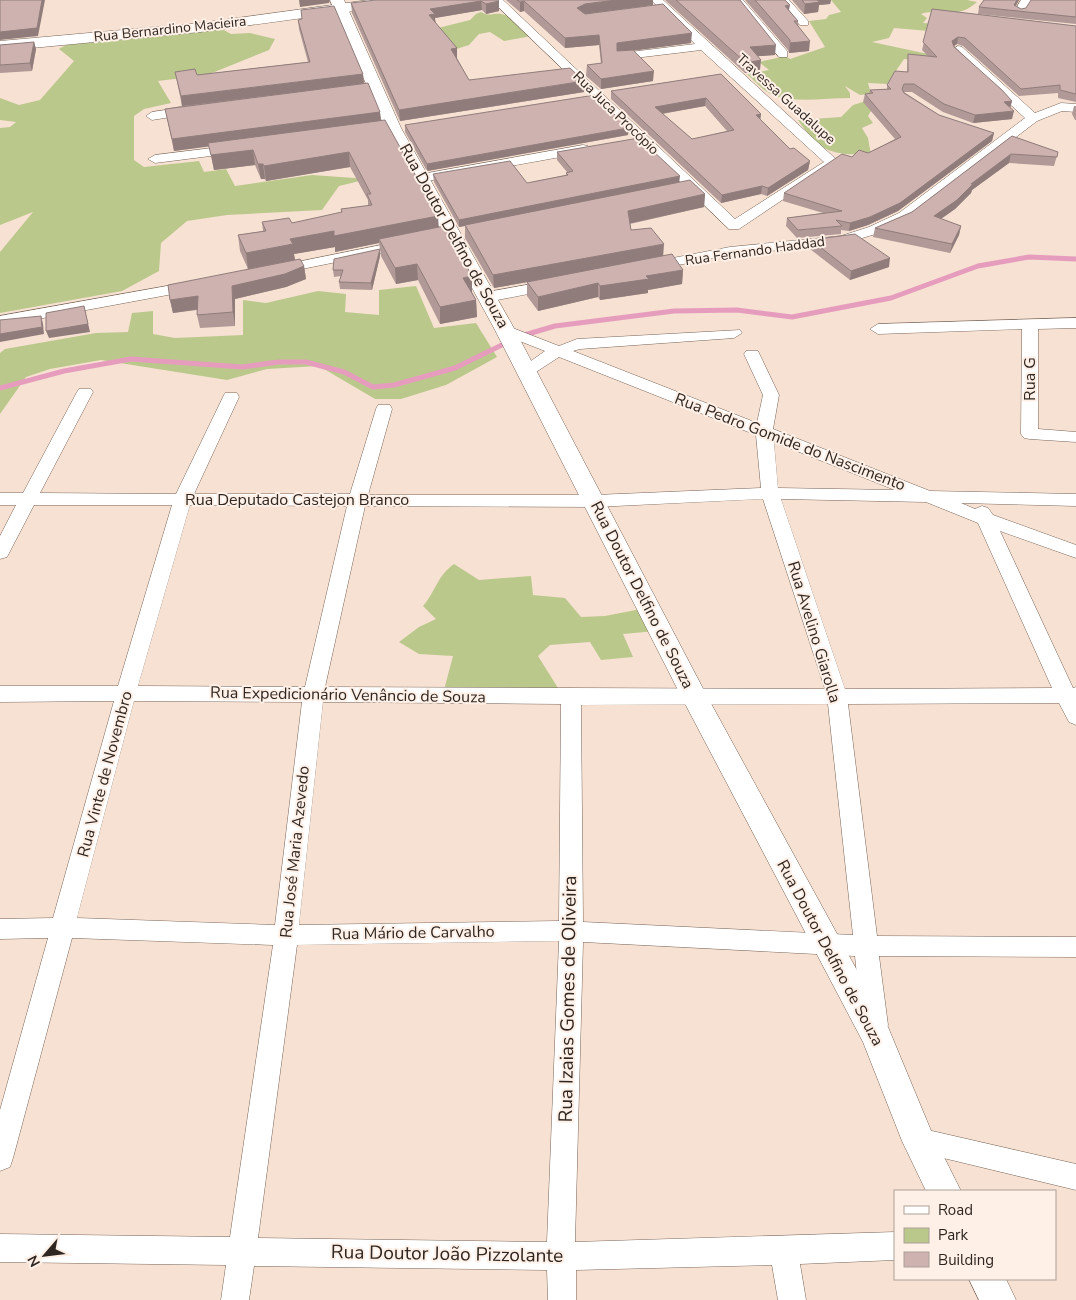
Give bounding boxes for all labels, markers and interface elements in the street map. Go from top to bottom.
street label: Rua Bernardino Macieira [93,12,247,46]
street label: Travessa Guadalupe [732,49,840,149]
street label: Rua Juca Procópio [569,67,663,159]
street label: Rua Doutor Delfino de Souza [394,140,514,332]
street label: Rua Fernando Haddad [684,232,826,270]
street label: Rua G [1019,357,1041,401]
street label: Rua Pedro Gomide do Nascimento [671,388,909,496]
street label: Rua Deputado Castejon Branco [185,489,409,511]
street label: Rua Doutor Delfino de Souza [585,497,699,693]
street label: Rua Avelino Giarolla [782,559,846,705]
street label: Rua Expedicionário Venâncio de Souza [210,682,486,708]
street label: Rua Vinte de Novembro [72,688,138,859]
street label: Rua José Maria Azevedo [275,765,315,939]
street label: Rua Doutor Delfino de Souza [772,856,888,1050]
street label: Rua Izaias Gomes de Oliveira [553,875,583,1123]
street label: Rua Mário de Carvalho [331,921,495,945]
legend [894,1190,1056,1280]
text: Road [938,1200,973,1220]
text: Park [938,1225,968,1245]
north arrow [20,1230,70,1280]
street label: Rua Doutor João Pizzolante [331,1239,563,1269]
text: Building [938,1250,994,1270]
text: N [23,1252,45,1270]

